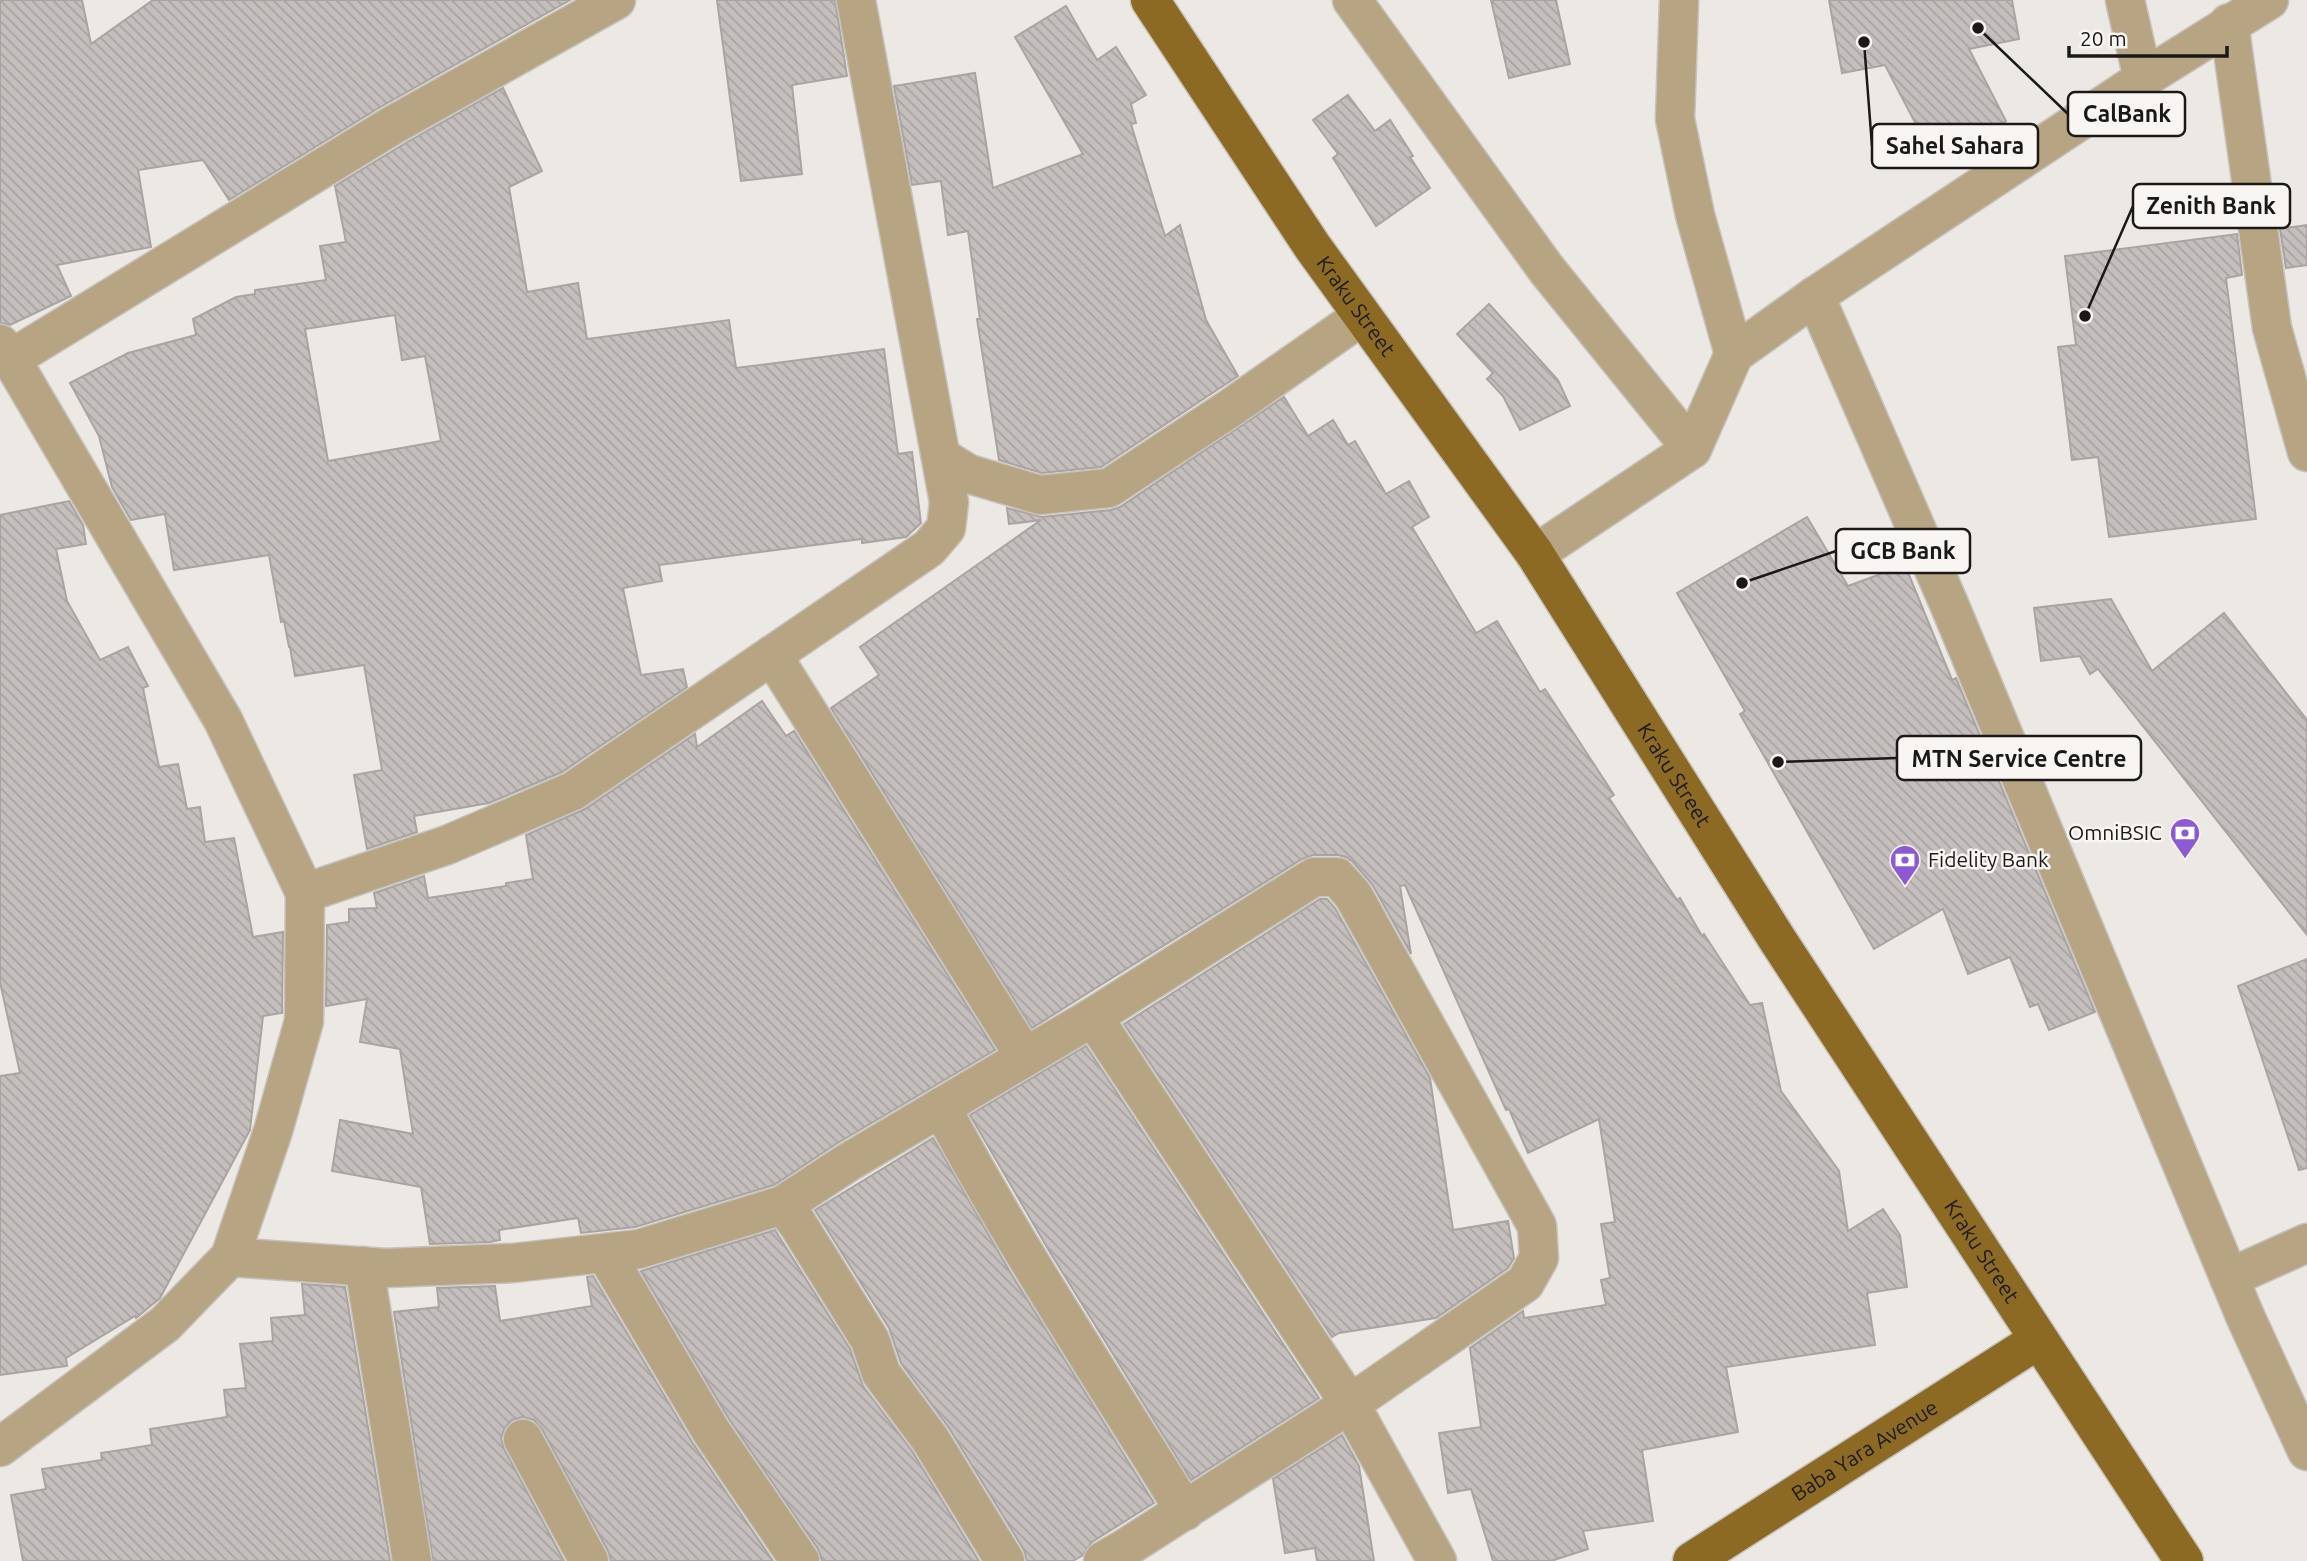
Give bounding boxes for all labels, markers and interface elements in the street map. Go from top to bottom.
scale bar [2069,14,2226,58]
text: 20 m [2080,26,2127,50]
callout: CalBank [2068,92,2185,136]
text: CalBank [2083,101,2171,126]
callout: Sahel Sahara [1872,124,2038,168]
text: Sahel Sahara [1886,133,2024,158]
callout: Zenith Bank [2133,184,2290,228]
text: Zenith Bank [2146,193,2276,218]
street label: Kraku Street [1312,251,1401,360]
callout: GCB Bank [1836,529,1970,573]
text: GCB Bank [1850,538,1956,563]
street label: Kraku Street [1633,718,1716,831]
callout: MTN Service Centre [1897,736,2141,780]
text: MTN Service Centre [1911,746,2127,771]
bank icon: OmniBSIC [2168,816,2202,860]
place label: OmniBSIC [2068,820,2162,844]
bank icon: Fidelity Bank [1888,843,1922,887]
place label: Fidelity Bank [1928,847,2049,871]
street label: Kraku Street [1940,1195,2025,1307]
street label: Baba Yara Avenue [1787,1394,1942,1505]

